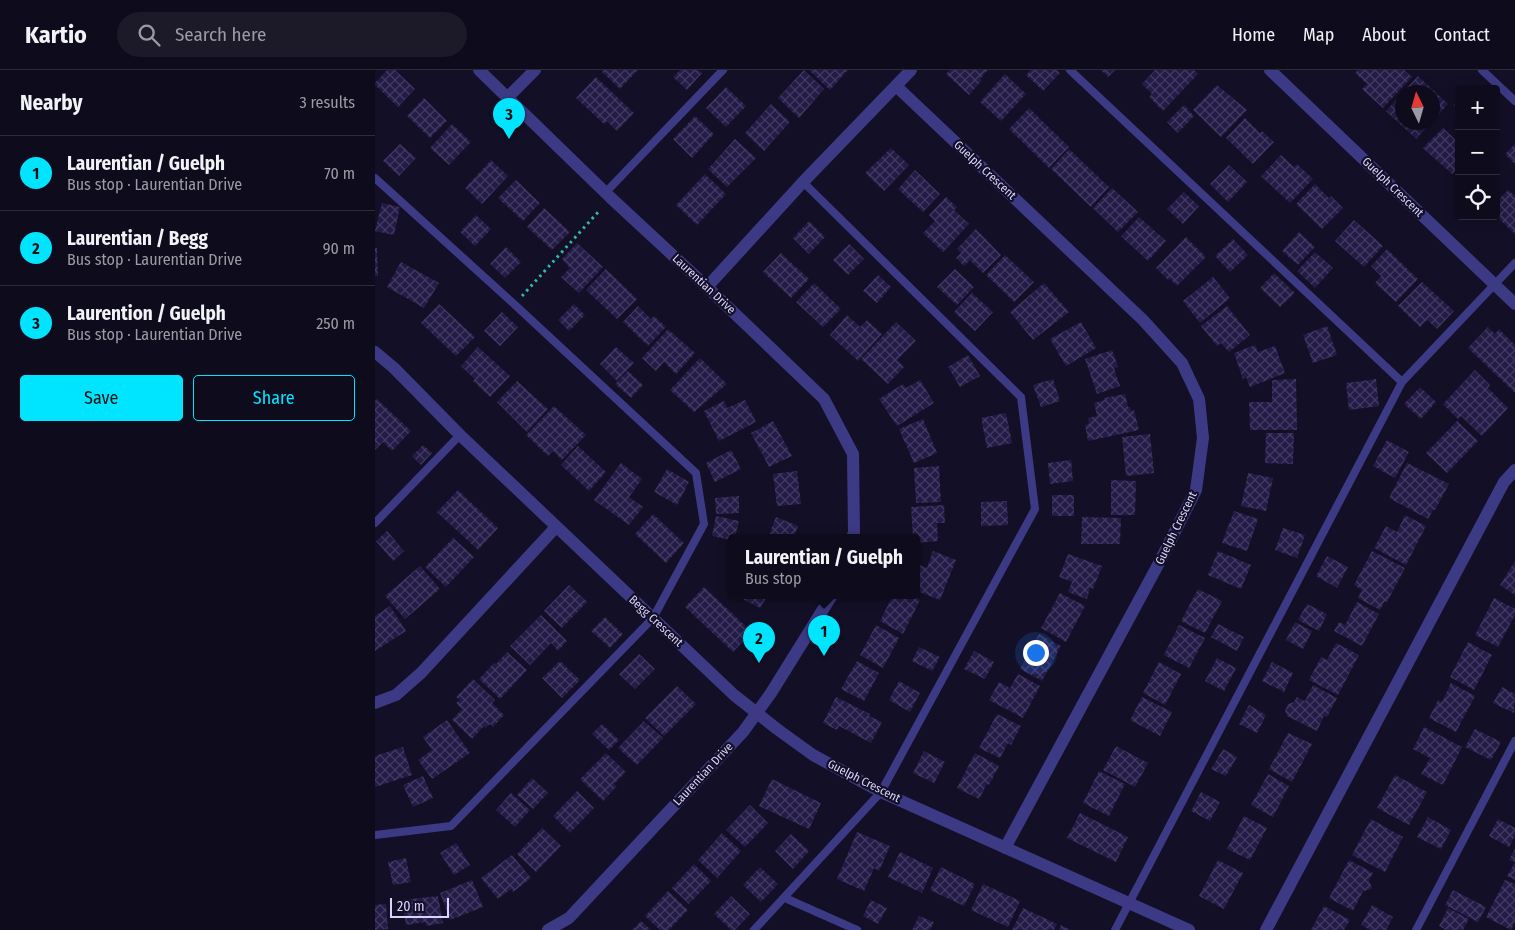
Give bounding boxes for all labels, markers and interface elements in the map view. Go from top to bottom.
search box [117,12,467,57]
text: Kartio [25,21,87,49]
icon: search [135,21,163,49]
text: Search here [175,23,266,46]
text: Home [1232,24,1275,46]
text: Map [1303,24,1334,46]
text: About [1362,24,1406,46]
text: Contact [1434,24,1490,46]
north arrow [1395,85,1440,130]
map controls [1455,85,1500,220]
button: + [1455,85,1500,130]
text: Nearby [20,90,82,116]
text: 3 results [299,93,355,112]
pin: 3 [493,98,525,139]
button: − [1455,130,1500,175]
street label: Guelph Crescent [951,138,1019,202]
text: Laurentian / Guelph [67,152,225,175]
street label: Guelph Crescent [1359,154,1427,220]
text: 1 [33,164,39,183]
text: 70 m [324,164,355,183]
text: Bus stop · Laurentian Drive [67,175,242,194]
button: locate [1455,175,1500,220]
text: Laurentian / Begg [67,227,208,250]
text: 2 [32,239,40,258]
text: 90 m [323,239,355,258]
text: Bus stop · Laurentian Drive [67,250,242,269]
street label: Laurentian Drive [670,251,738,317]
text: Laurention / Guelph [67,302,226,325]
text: 3 [32,314,40,333]
text: 250 m [316,314,355,333]
text: Bus stop · Laurentian Drive [67,325,242,344]
button: Save [20,375,183,421]
button: Share [193,375,355,421]
street label: Guelph Crescent [1152,489,1200,567]
popup [728,534,920,599]
text: Laurentian / Guelph [745,546,903,569]
text: Bus stop [745,569,801,588]
street label: Begg Crescent [626,593,686,650]
pin: 1 [808,615,840,656]
pin: 2 [743,622,775,663]
your location [1023,640,1049,666]
street label: Laurentian Drive [670,740,736,808]
street label: Guelph Crescent [825,757,903,805]
scale bar [390,895,449,918]
text: 20 m [397,898,425,915]

